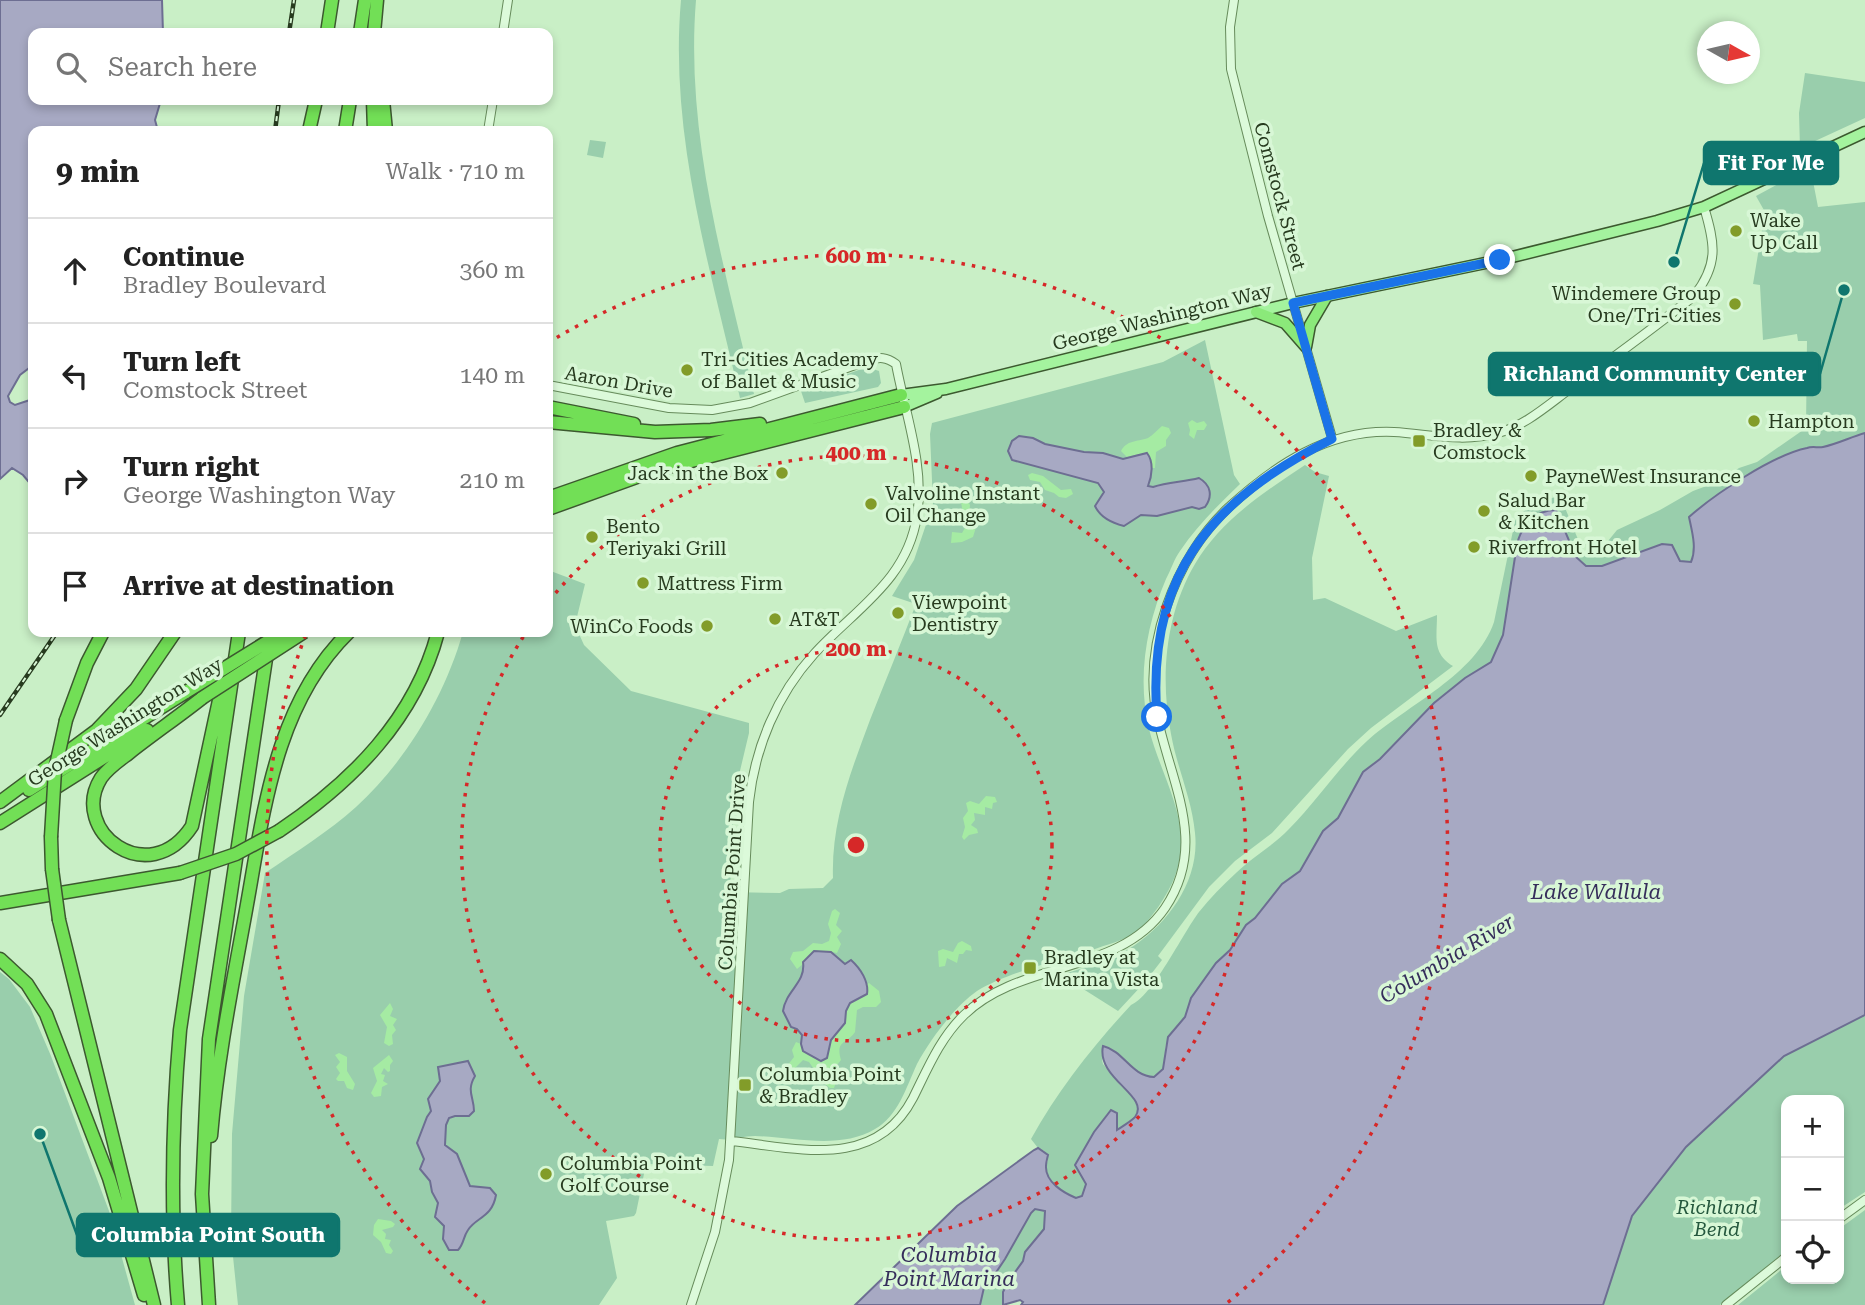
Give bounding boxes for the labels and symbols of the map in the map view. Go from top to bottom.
north arrow [1697,21,1760,84]
street label: Comstock Street [1249,119,1311,273]
callout: Fit For Me [1704,142,1838,184]
text: Fit For Me [1718,151,1824,175]
place label: Wake Up Call [1750,209,1818,254]
marker: Wake Up Call [1728,223,1744,239]
text: 600 m [826,244,886,268]
route end [1484,244,1515,275]
street label: George Washington Way [1050,278,1275,355]
place label: Windemere Group One/Tri-Cities [1552,282,1721,327]
marker: Windemere Group One/Tri-Cities [1727,296,1743,312]
place label: Tri-Cities Academy of Ballet & Music [701,348,879,393]
callout: Richland Community Center [1489,353,1820,395]
street label: Aaron Drive [563,361,675,403]
marker: Tri-Cities Academy of Ballet & Music [679,362,695,378]
text: Richland Community Center [1503,362,1807,386]
place label: Hampton [1768,410,1855,433]
marker: Hampton [1746,413,1762,429]
place label: Bradley & Comstock [1433,419,1526,464]
marker: Bradley & Comstock [1411,433,1427,449]
text: 400 m [826,441,886,465]
place label: Jack in the Box [627,462,768,485]
marker: Jack in the Box [774,465,790,481]
place label: PayneWest Insurance [1545,465,1741,488]
marker: PayneWest Insurance [1523,468,1539,484]
place label: Valvoline Instant Oil Change [885,482,1040,527]
place label: Salud Bar & Kitchen [1498,489,1589,534]
marker: Valvoline Instant Oil Change [863,496,879,512]
marker: Salud Bar & Kitchen [1476,503,1492,519]
place label: Bento Teriyaki Grill [606,515,726,560]
marker: Bento Teriyaki Grill [584,529,600,545]
place label: Riverfront Hotel [1488,536,1637,559]
marker: Riverfront Hotel [1466,539,1482,555]
place label: Mattress Firm [657,572,783,595]
marker: Mattress Firm [635,575,651,591]
place label: Viewpoint Dentistry [912,591,1007,636]
marker: Viewpoint Dentistry [890,605,906,621]
place label: AT&T [789,608,840,631]
marker: AT&T [767,611,783,627]
place label: WinCo Foods [570,615,693,638]
marker: WinCo Foods [699,618,715,634]
text: 200 m [826,637,886,661]
street label: George Washington Way [23,652,227,791]
route start [1141,701,1172,732]
street label: Columbia Point Drive [714,773,750,971]
centre of rings [844,833,868,857]
water label: Lake Wallula [1530,880,1661,904]
water label: Columbia River [1375,909,1519,1009]
place label: Bradley at Marina Vista [1044,946,1160,991]
marker: Bradley at Marina Vista [1022,960,1038,976]
place label: Columbia Point & Bradley [759,1063,901,1108]
marker: Columbia Point & Bradley [737,1077,753,1093]
place label: Columbia Point Golf Course [560,1152,702,1197]
marker: Columbia Point Golf Course [538,1166,554,1182]
park label: Richland Bend [1675,1196,1758,1241]
callout: Columbia Point South [77,1214,339,1256]
text: Columbia Point South [91,1223,325,1247]
water label: Columbia Point Marina [882,1243,1015,1291]

